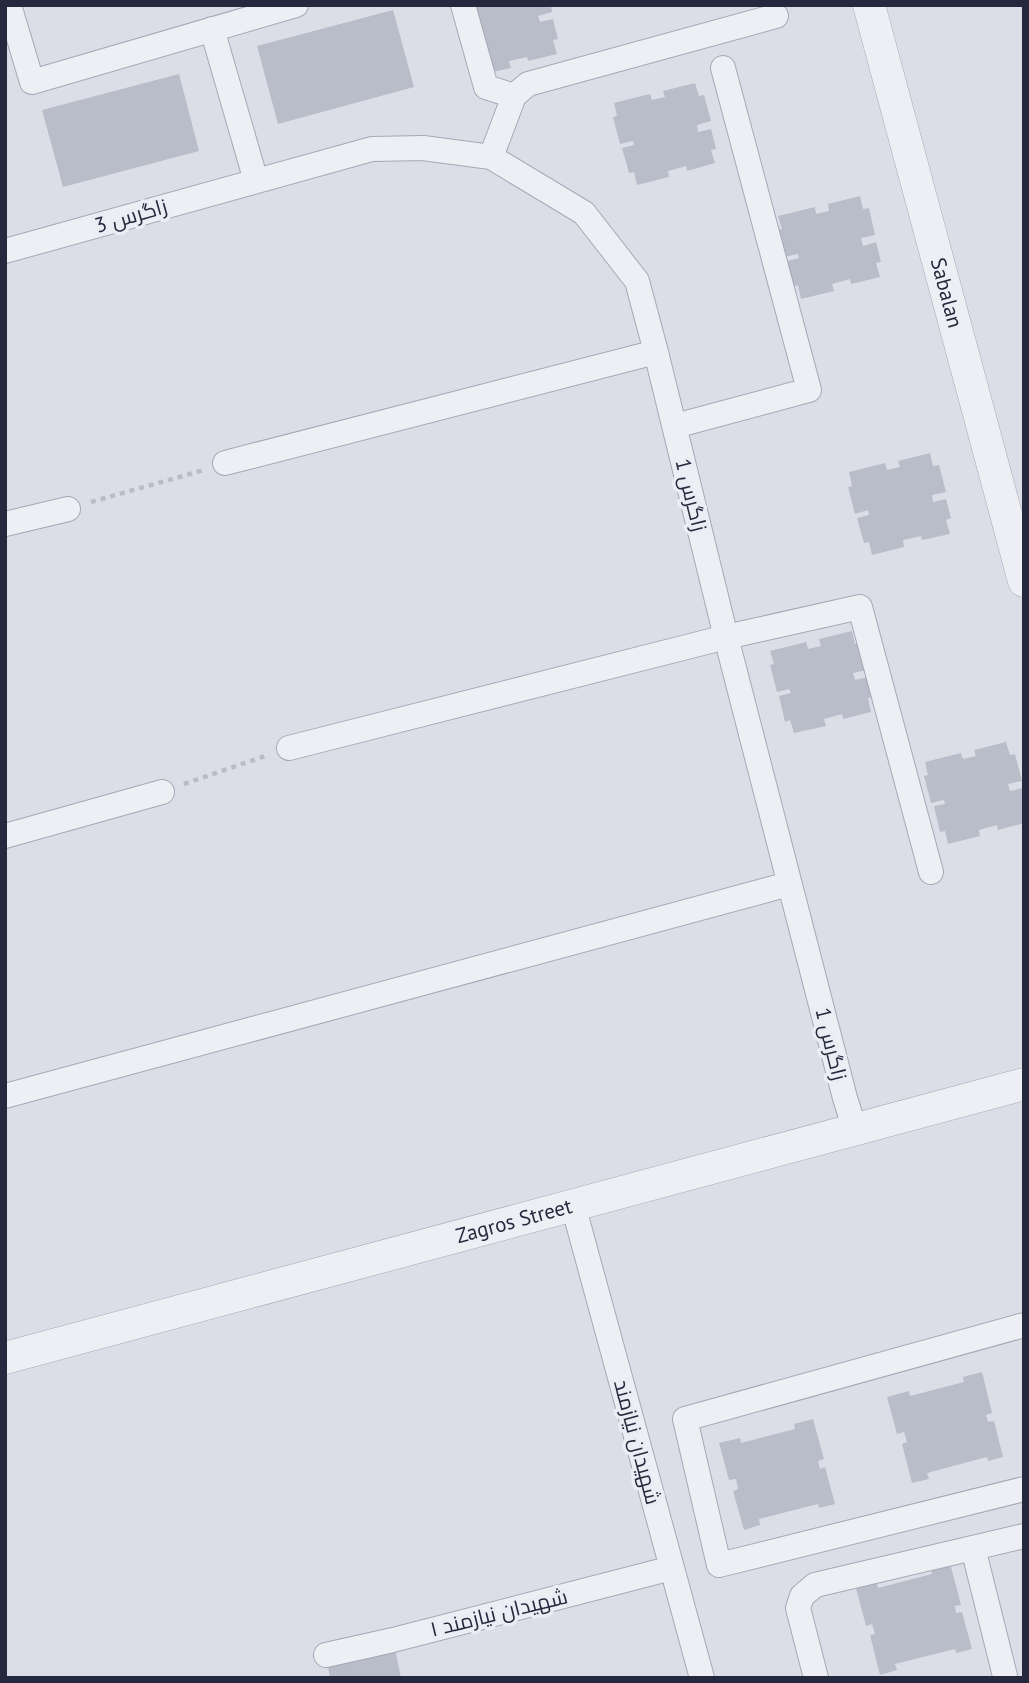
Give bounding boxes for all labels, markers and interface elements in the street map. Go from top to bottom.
street label: زاگرس 3 [92,192,170,239]
street label: Sabalan [925,255,969,331]
street label: زاگرس 1 [669,456,714,534]
street label: زاگرس 1 [809,1005,854,1083]
street label: Zagros Street [453,1192,575,1249]
street label: شهیدان نیازمند [608,1376,667,1507]
street label: شهیدان نیازمند ۱ [428,1582,570,1643]

